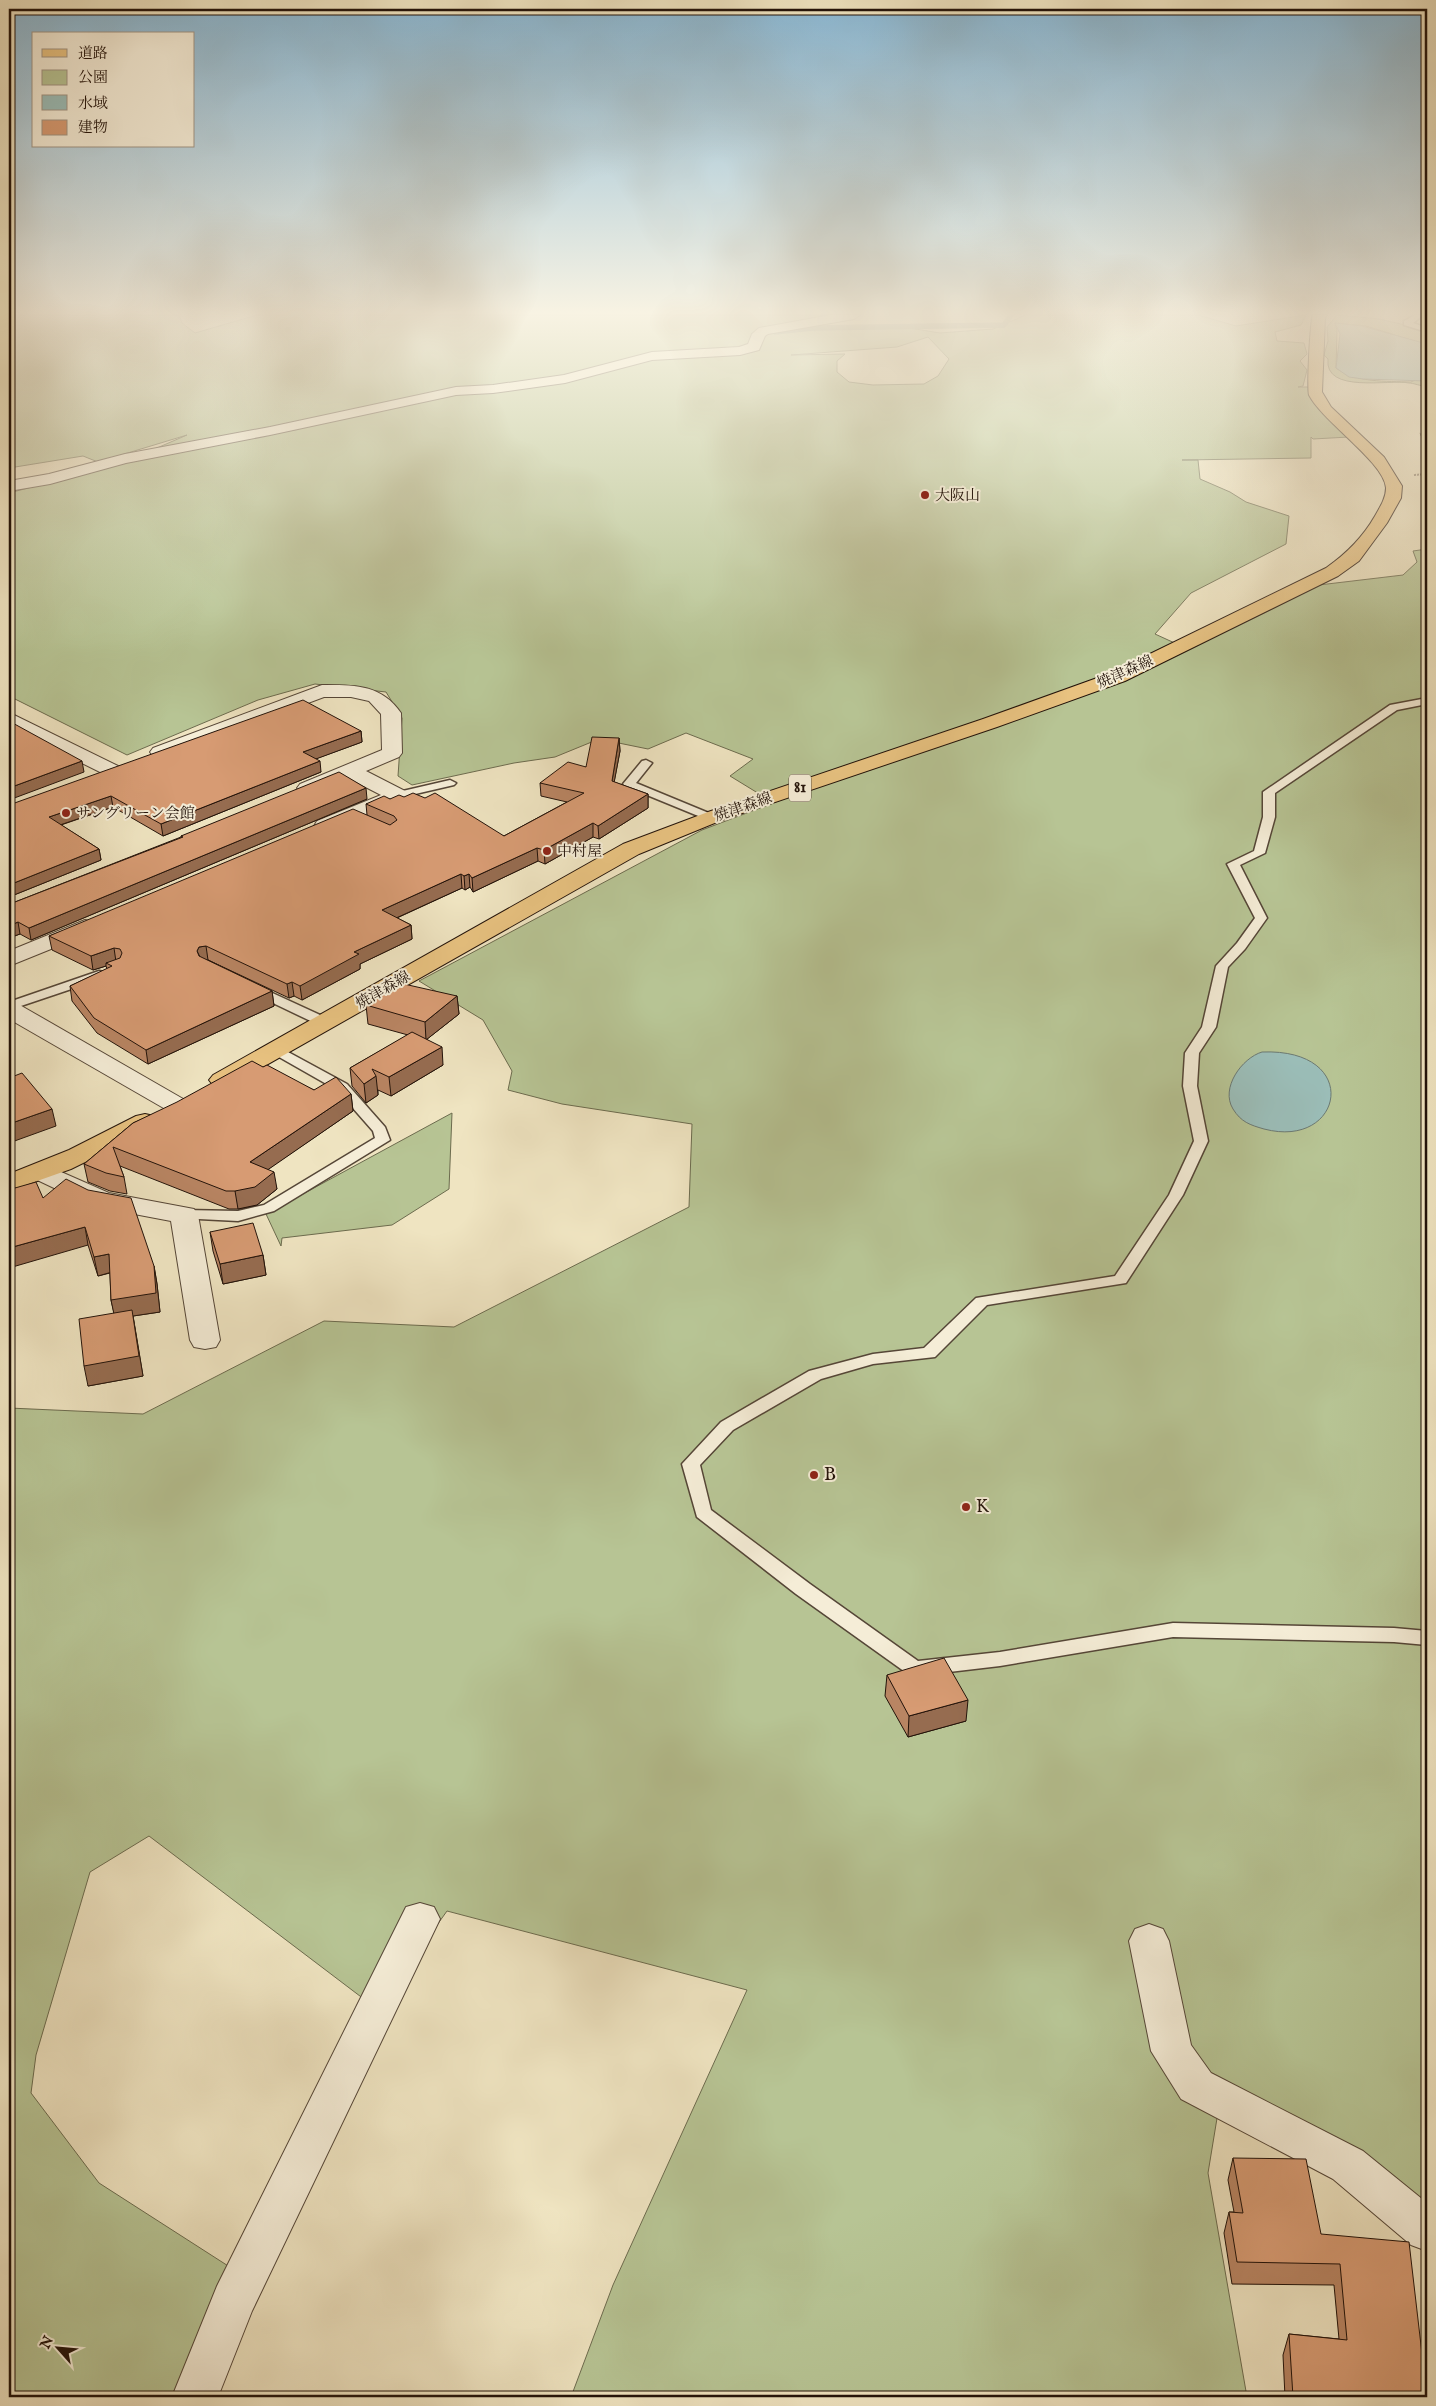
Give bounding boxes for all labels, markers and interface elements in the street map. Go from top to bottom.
legend [32,32,195,148]
text: 道路 [78,44,108,63]
text: 公園 [78,68,108,87]
text: 水域 [78,94,108,113]
text: 建物 [78,118,108,137]
place label: 大阪山 [935,486,980,505]
marker: 大阪山 [919,489,931,501]
street label: 焼津森線 [1094,651,1156,693]
road number: 81 [789,774,811,801]
street label: 焼津森線 [712,788,774,826]
place label: サングリーン会館 [76,804,195,823]
marker: サングリーン会館 [60,807,72,819]
place label: 中村屋 [557,842,602,861]
marker: 中村屋 [541,845,553,857]
street label: 焼津森線 [352,967,414,1013]
place label: B [824,1464,836,1487]
marker: B [808,1469,820,1481]
place label: K [976,1496,990,1519]
marker: K [960,1501,972,1513]
north arrow [32,2324,82,2374]
text: N [36,2333,58,2353]

